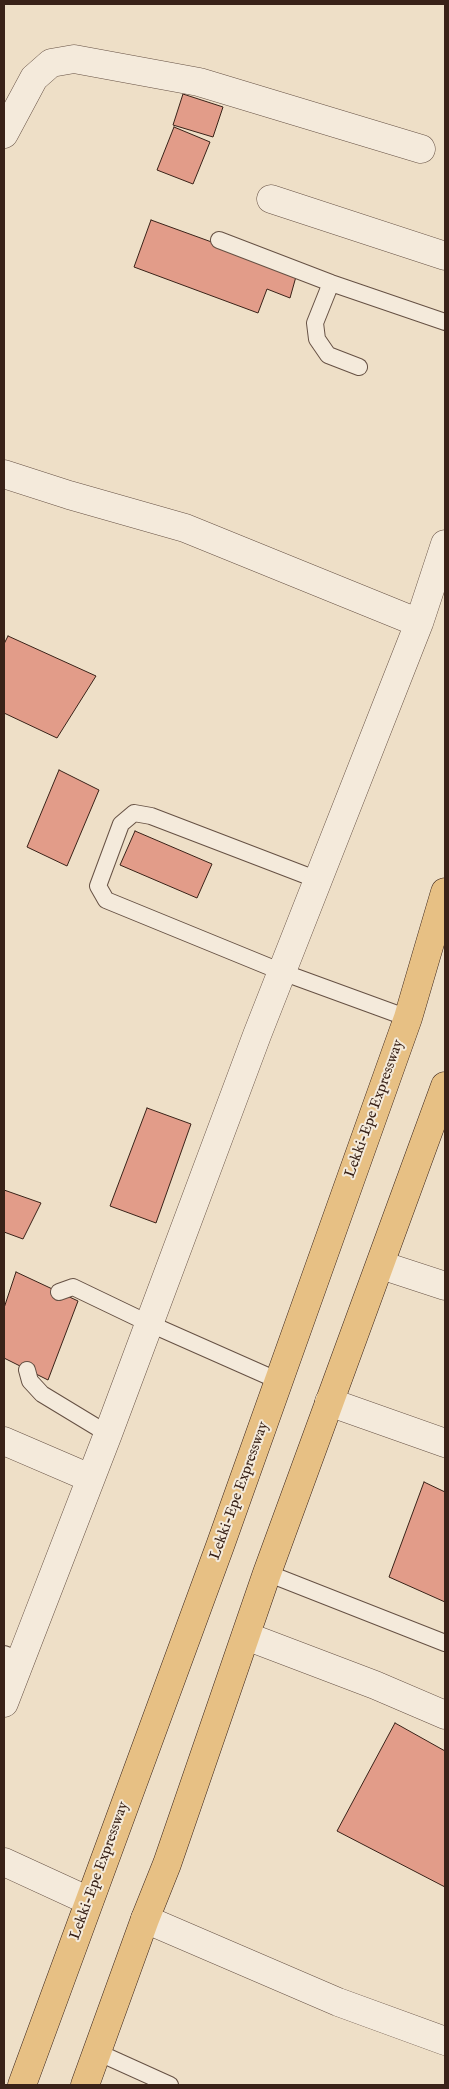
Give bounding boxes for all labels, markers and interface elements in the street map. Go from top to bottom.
street label: Lekki-Epe Expressway [342,1037,408,1181]
street label: Lekki-Epe Expressway [207,1419,273,1563]
street label: Lekki-Epe Expressway [67,1799,133,1943]

